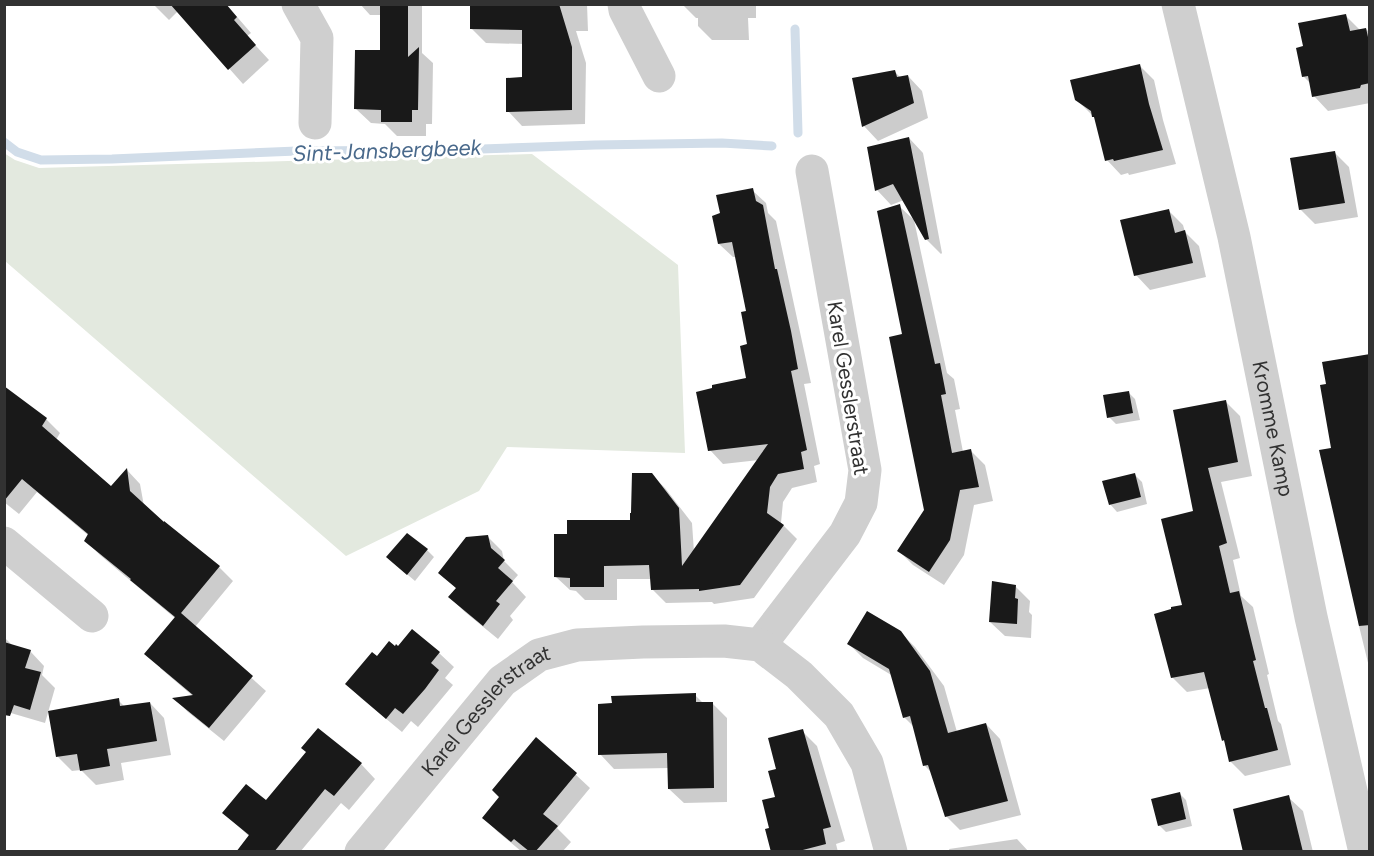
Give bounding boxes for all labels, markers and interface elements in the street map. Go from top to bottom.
water label: Sint-Jansbergbeek [292,134,483,167]
street label: Karel Gesslerstraat [822,299,875,477]
street label: Kromme Kamp [1247,358,1299,499]
street label: Karel Gesslerstraat [416,640,553,781]

